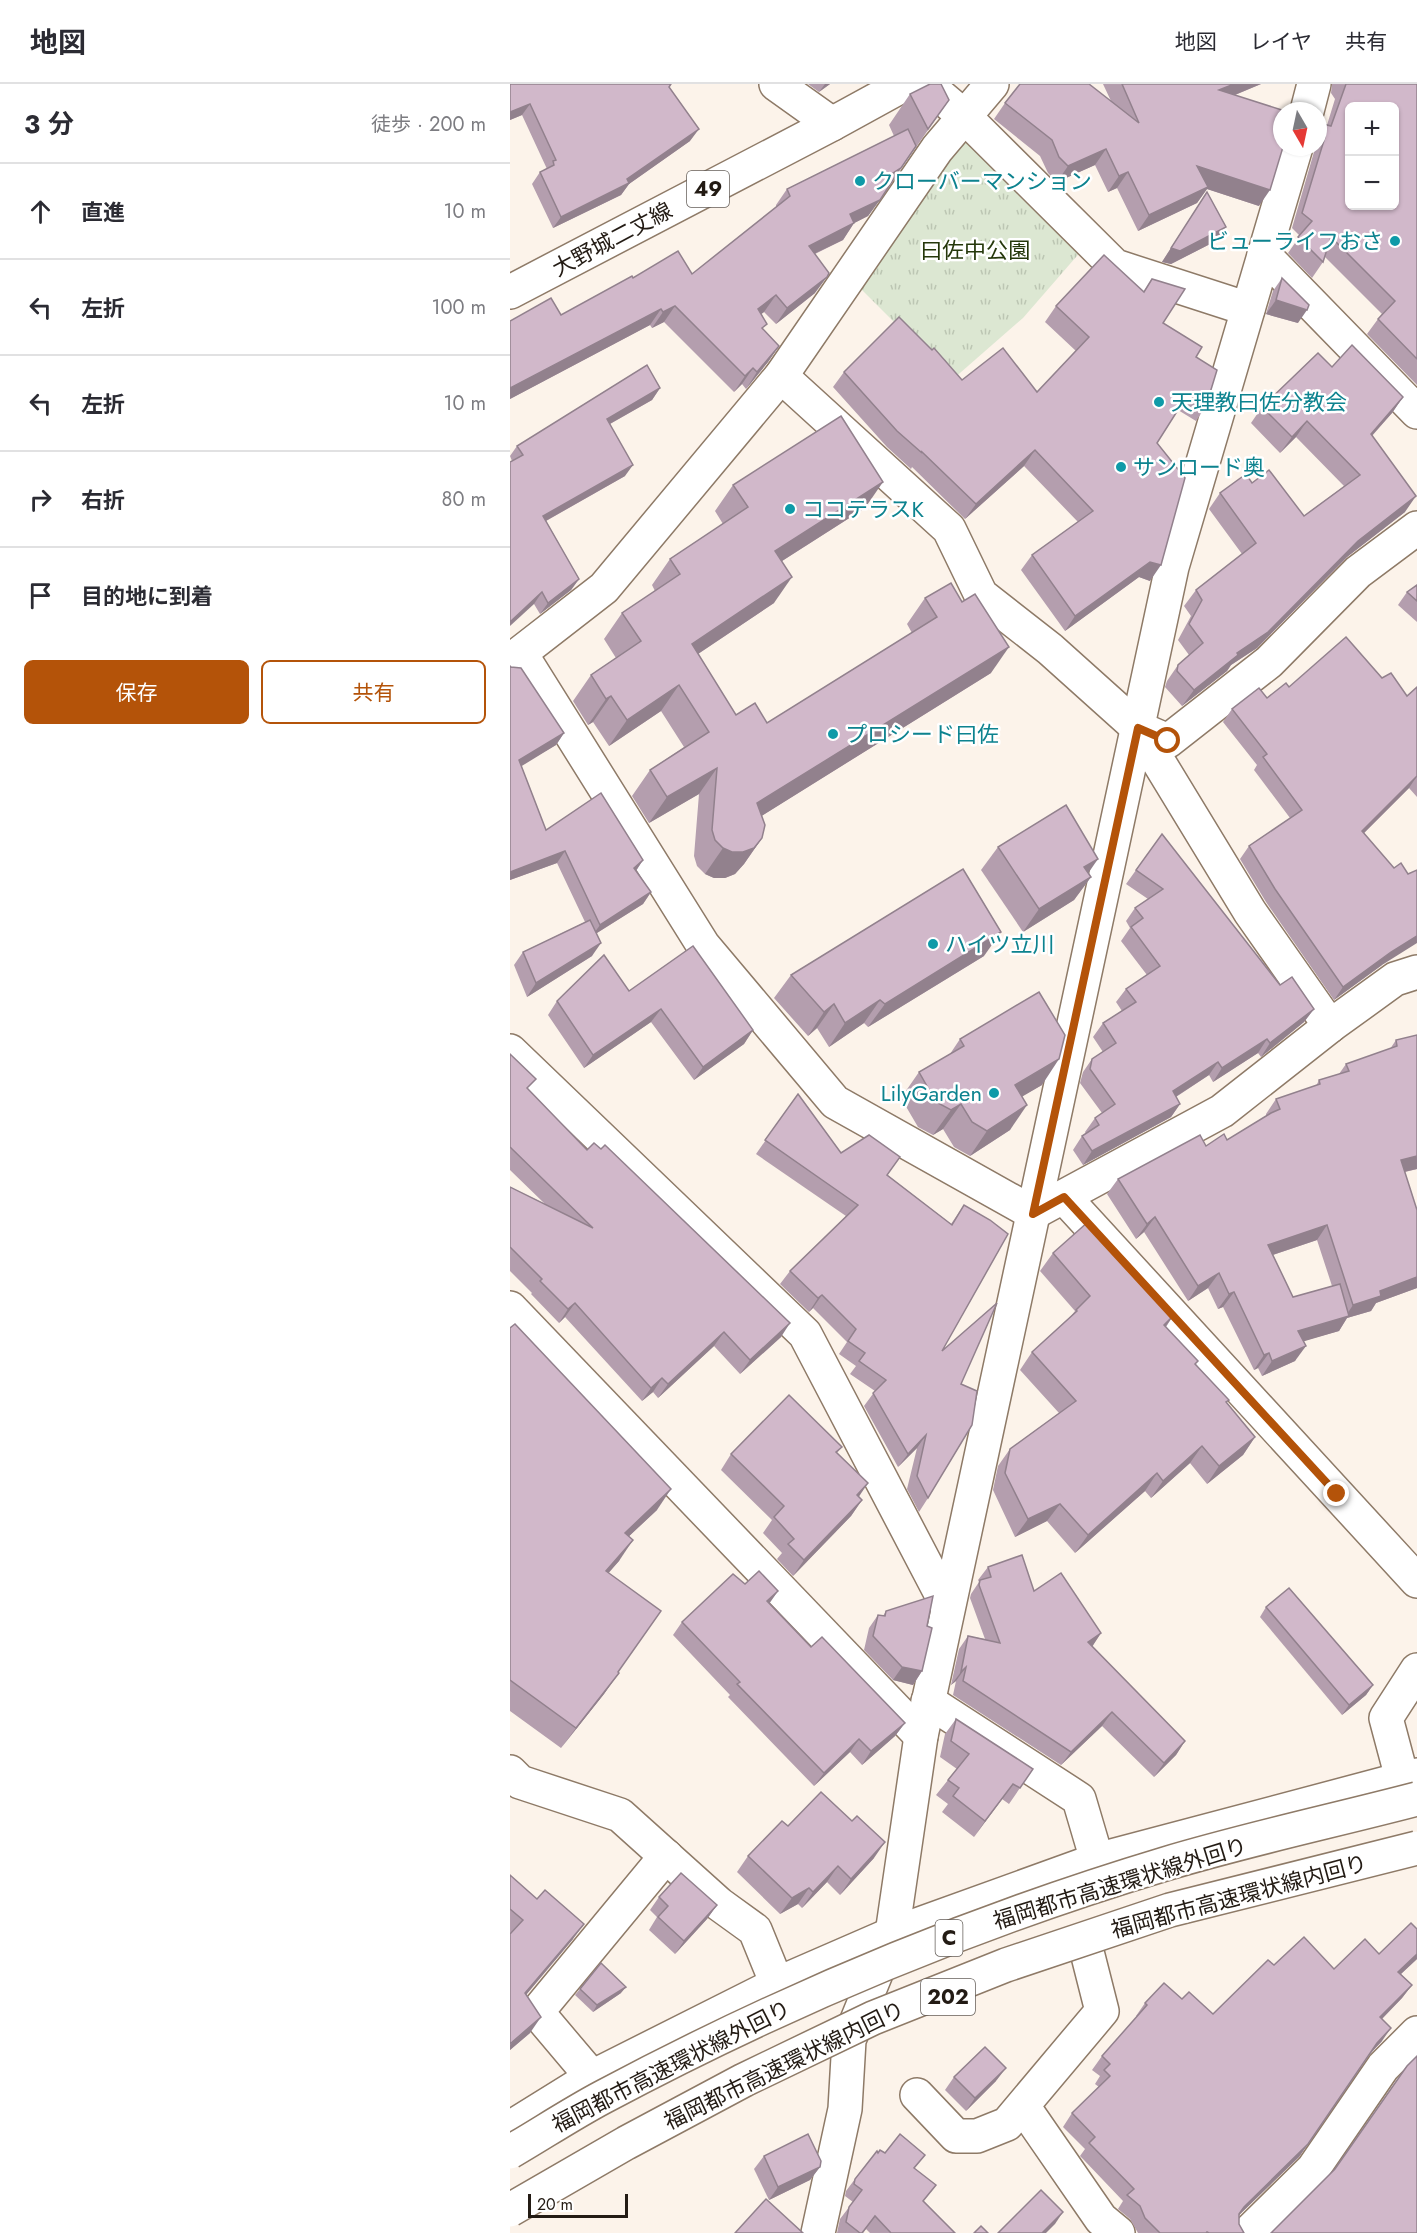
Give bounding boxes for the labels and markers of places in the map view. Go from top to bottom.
place label: クローバーマンション [872,165,1092,197]
marker: クローバーマンション [853,174,867,188]
place label: ビューライフおさ [1207,225,1383,257]
marker: ビューライフおさ [1388,234,1402,248]
place label: 天理教曰佐分教会 [1171,386,1347,418]
marker: 天理教曰佐分教会 [1152,395,1166,409]
place label: サンロード奥 [1133,451,1265,483]
marker: サンロード奥 [1114,460,1128,474]
place label: ココテラスK [802,493,925,525]
marker: ココテラスK [783,502,797,516]
place label: プロシード曰佐 [845,718,999,750]
marker: プロシード曰佐 [826,727,840,741]
place label: ハイツ立川 [945,928,1055,960]
marker: ハイツ立川 [926,937,940,951]
place label: LilyGarden [881,1077,982,1109]
marker: LilyGarden [987,1086,1001,1100]

